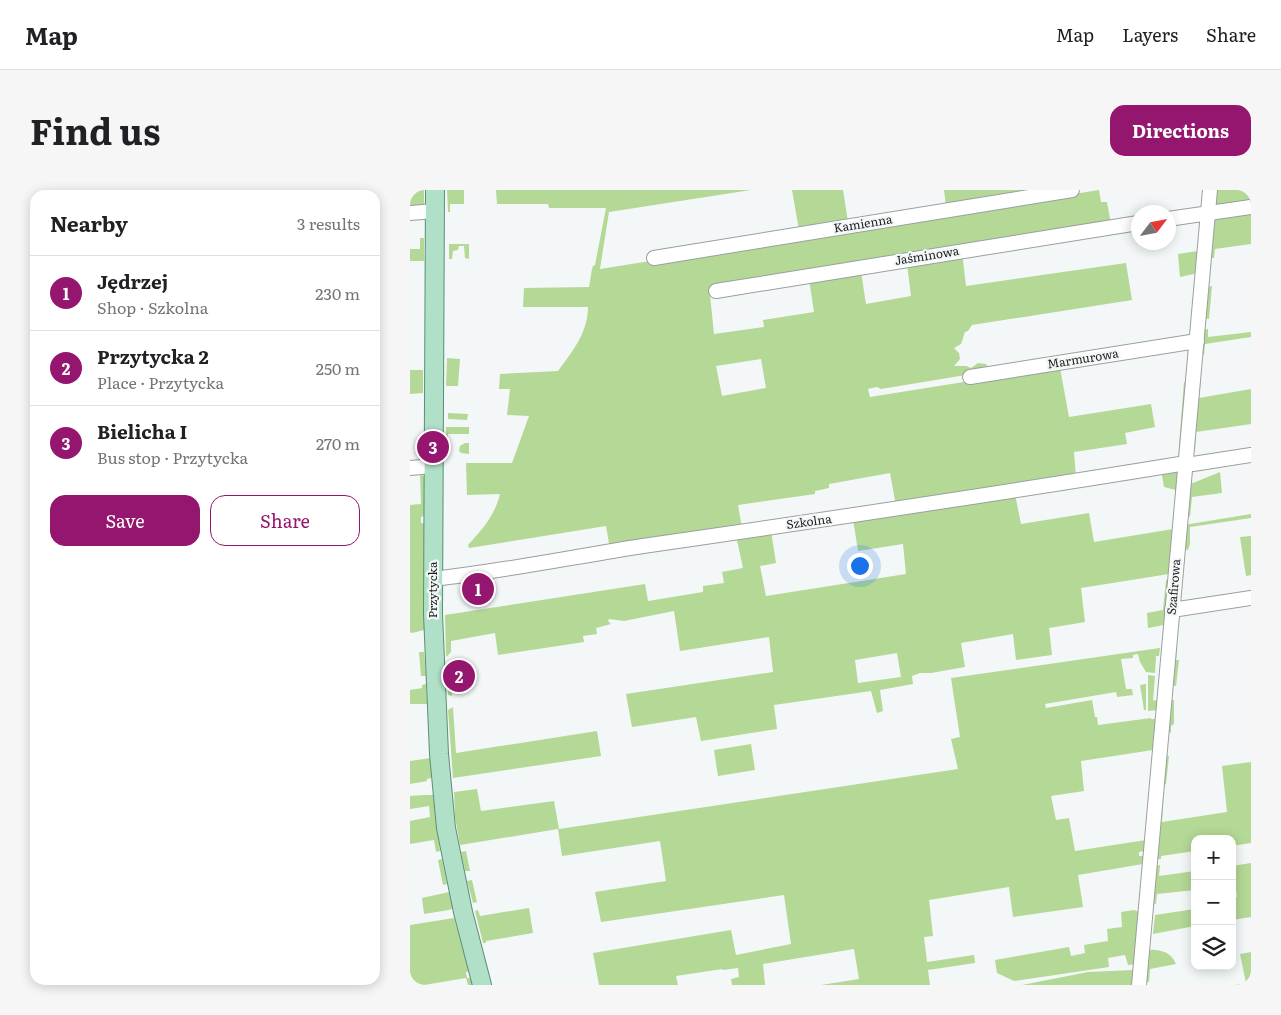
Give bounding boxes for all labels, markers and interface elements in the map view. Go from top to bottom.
text: Map [25,17,78,52]
text: Map [1056,21,1094,48]
text: Layers [1122,21,1178,48]
text: Share [1206,21,1256,48]
text: Find us [30,104,160,156]
button: Directions [1110,105,1251,156]
north arrow [1131,205,1176,250]
text: Nearby [50,207,128,238]
street label: Kamienna [832,209,894,237]
text: 3 results [297,211,360,235]
street label: Jaśminowa [893,241,961,269]
text: Jędrzej [97,267,168,295]
text: 1 [63,281,69,305]
text: 230 m [315,281,360,305]
text: Shop · Szkolna [97,295,208,319]
text: Przytycka 2 [97,342,209,370]
street label: Marmurowa [1046,343,1120,373]
text: 2 [62,356,70,380]
text: 250 m [316,356,360,380]
text: Place · Przytycka [97,370,224,394]
text: Bielicha I [97,417,187,445]
pin: 3 [417,428,449,466]
text: 3 [62,431,70,455]
text: 270 m [316,431,360,455]
text: Bus stop · Przytycka [97,445,248,469]
button: Save [50,495,200,546]
button: Share [210,495,360,546]
street label: Szkolna [785,509,833,533]
your location [847,553,873,579]
street label: Szafirowa [1162,558,1184,616]
street label: Przytycka [423,561,441,618]
pin: 1 [462,570,494,608]
pin: 2 [443,657,475,695]
map controls [1191,835,1236,970]
button: + [1191,835,1236,880]
button: − [1191,880,1236,925]
button: layers [1191,925,1236,970]

